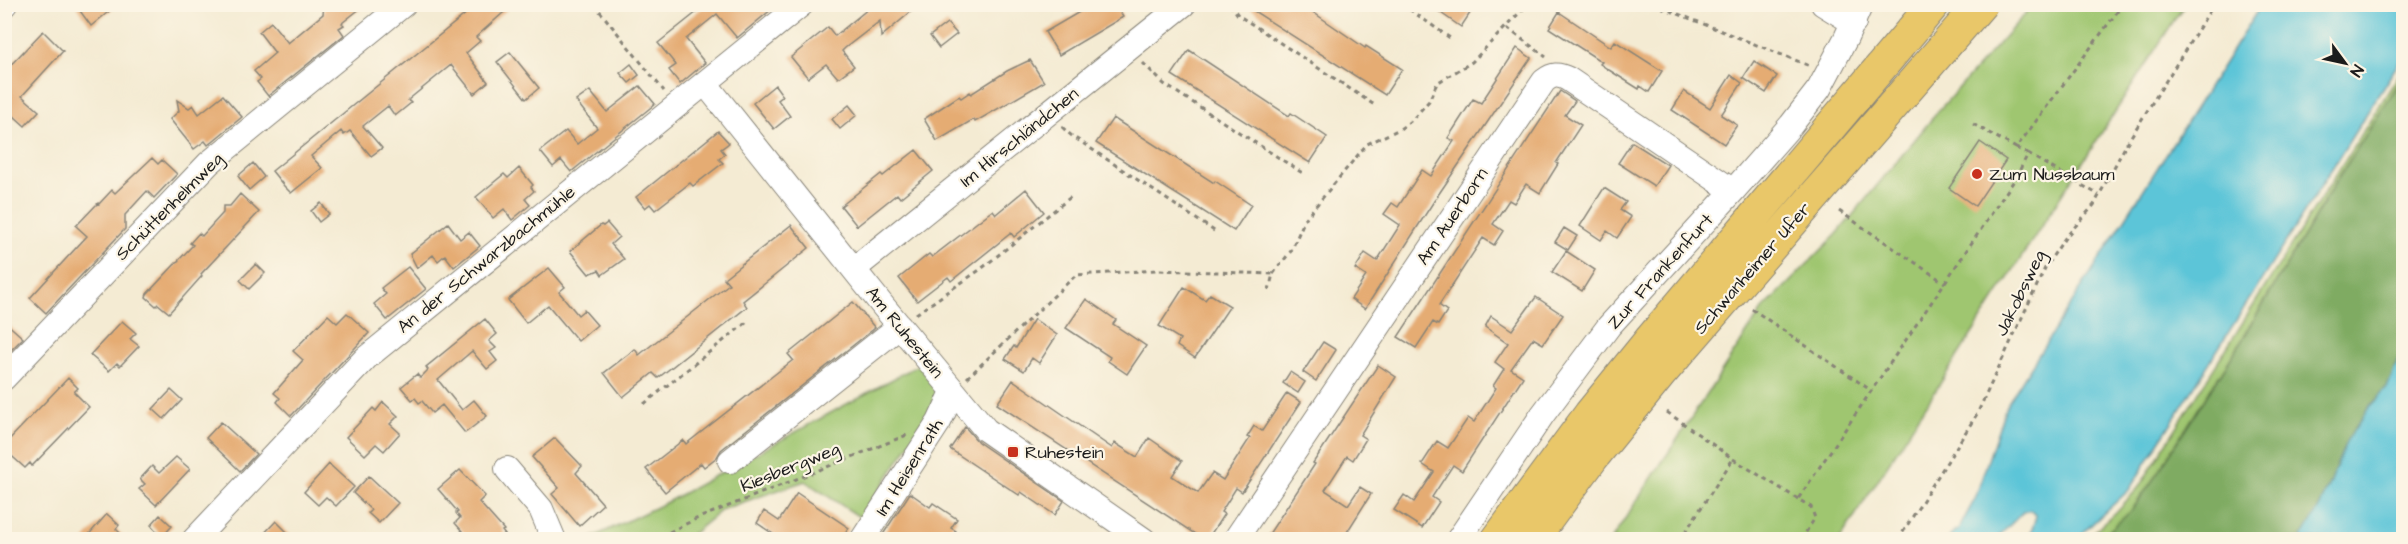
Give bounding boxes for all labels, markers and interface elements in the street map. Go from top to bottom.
north arrow [2315,33,2375,93]
text: N [2345,60,2369,81]
street label: Im Hirschländchen [955,82,1084,193]
street label: Schüttenhelmweg [110,147,230,267]
place label: Zum Nussbaum [1989,162,2114,187]
street label: Am Auerborn [1411,163,1494,270]
marker: Zum Nussbaum [1970,167,1984,181]
street label: An der Schwarzbachmühle [392,180,581,339]
street label: Schwanheimer Ufer [1688,197,1817,340]
street label: Zur Frankenfurt [1602,208,1720,335]
street label: Jakobsweg [1989,246,2053,341]
street label: Am Ruhestein [860,281,949,383]
street label: Im Heisenrath [870,414,949,521]
street label: Kiesbergweg [737,436,844,500]
place label: Ruhestein [1025,440,1103,465]
marker: Ruhestein [1006,445,1020,459]

